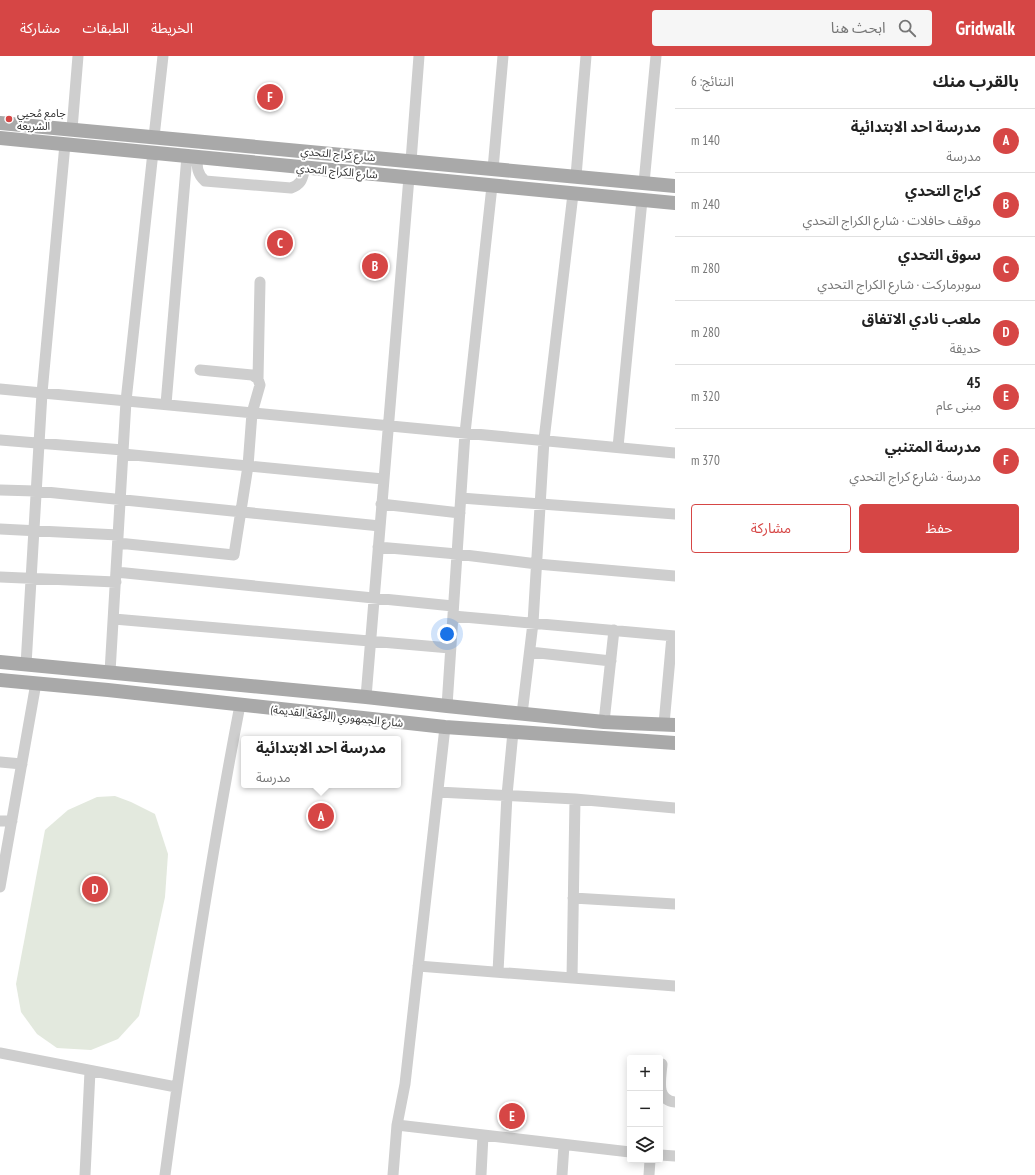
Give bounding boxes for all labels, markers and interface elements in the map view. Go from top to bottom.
search box [652,10,932,46]
text: Gridwalk [956,16,1015,40]
icon: search [896,17,918,39]
text: ابحث هنا [831,18,886,37]
text: مشاركة [20,19,60,37]
text: الطبقات [82,19,129,37]
text: الخريطة [151,19,193,37]
text: بالقرب منك [933,70,1019,92]
text: النتائج: 6 [691,73,734,90]
pin: F [257,82,283,112]
place label: جامع مُحيي الشريعه [17,106,66,133]
marker: جامع مُحيي الشريعه [4,114,14,124]
text: مدرسة احد الابتدائية [851,117,981,136]
text: 140 m [691,132,720,149]
text: A [1003,132,1009,149]
street label: شارع كراج التحدي [300,144,376,167]
text: مدرسة [946,148,981,165]
street label: شارع الكراج التحدي [295,160,379,184]
text: كراج التحدي [905,181,981,200]
text: 240 m [691,196,720,213]
text: B [1003,196,1009,213]
text: موقف حافلات · شارع الكراج التحدي [802,212,981,229]
pin: C [267,228,293,258]
text: سوق التحدي [898,245,981,264]
pin: B [362,251,388,281]
text: 280 m [691,260,720,277]
text: C [1003,260,1009,277]
text: سوبرماركت · شارع الكراج التحدي [817,276,981,293]
text: ملعب نادي الاتفاق [862,309,981,328]
text: 280 m [691,324,720,341]
text: D [1003,324,1009,341]
text: حديقة [950,340,981,357]
text: 45 [967,373,981,392]
text: 320 m [691,388,720,405]
text: E [1003,388,1009,405]
text: مبنى عام [936,397,981,414]
text: مدرسة المتنبي [885,437,981,456]
text: 370 m [691,452,720,469]
text: F [1003,452,1009,469]
text: مدرسة · شارع كراج التحدي [849,468,981,485]
button: مشاركة [691,504,851,553]
button: حفظ [859,504,1019,553]
your location [437,624,457,644]
street label: شارع الجمهوري (الوكفة القديمة) [270,702,404,733]
popup [241,736,401,788]
text: مدرسة احد الابتدائية [256,738,386,757]
text: مدرسة [256,769,291,786]
pin: A [308,801,334,831]
pin: D [82,874,108,904]
map controls [627,1055,663,1163]
button: + [627,1055,663,1091]
button: − [627,1091,663,1127]
pin: E [499,1101,525,1131]
button: layers [627,1127,663,1163]

